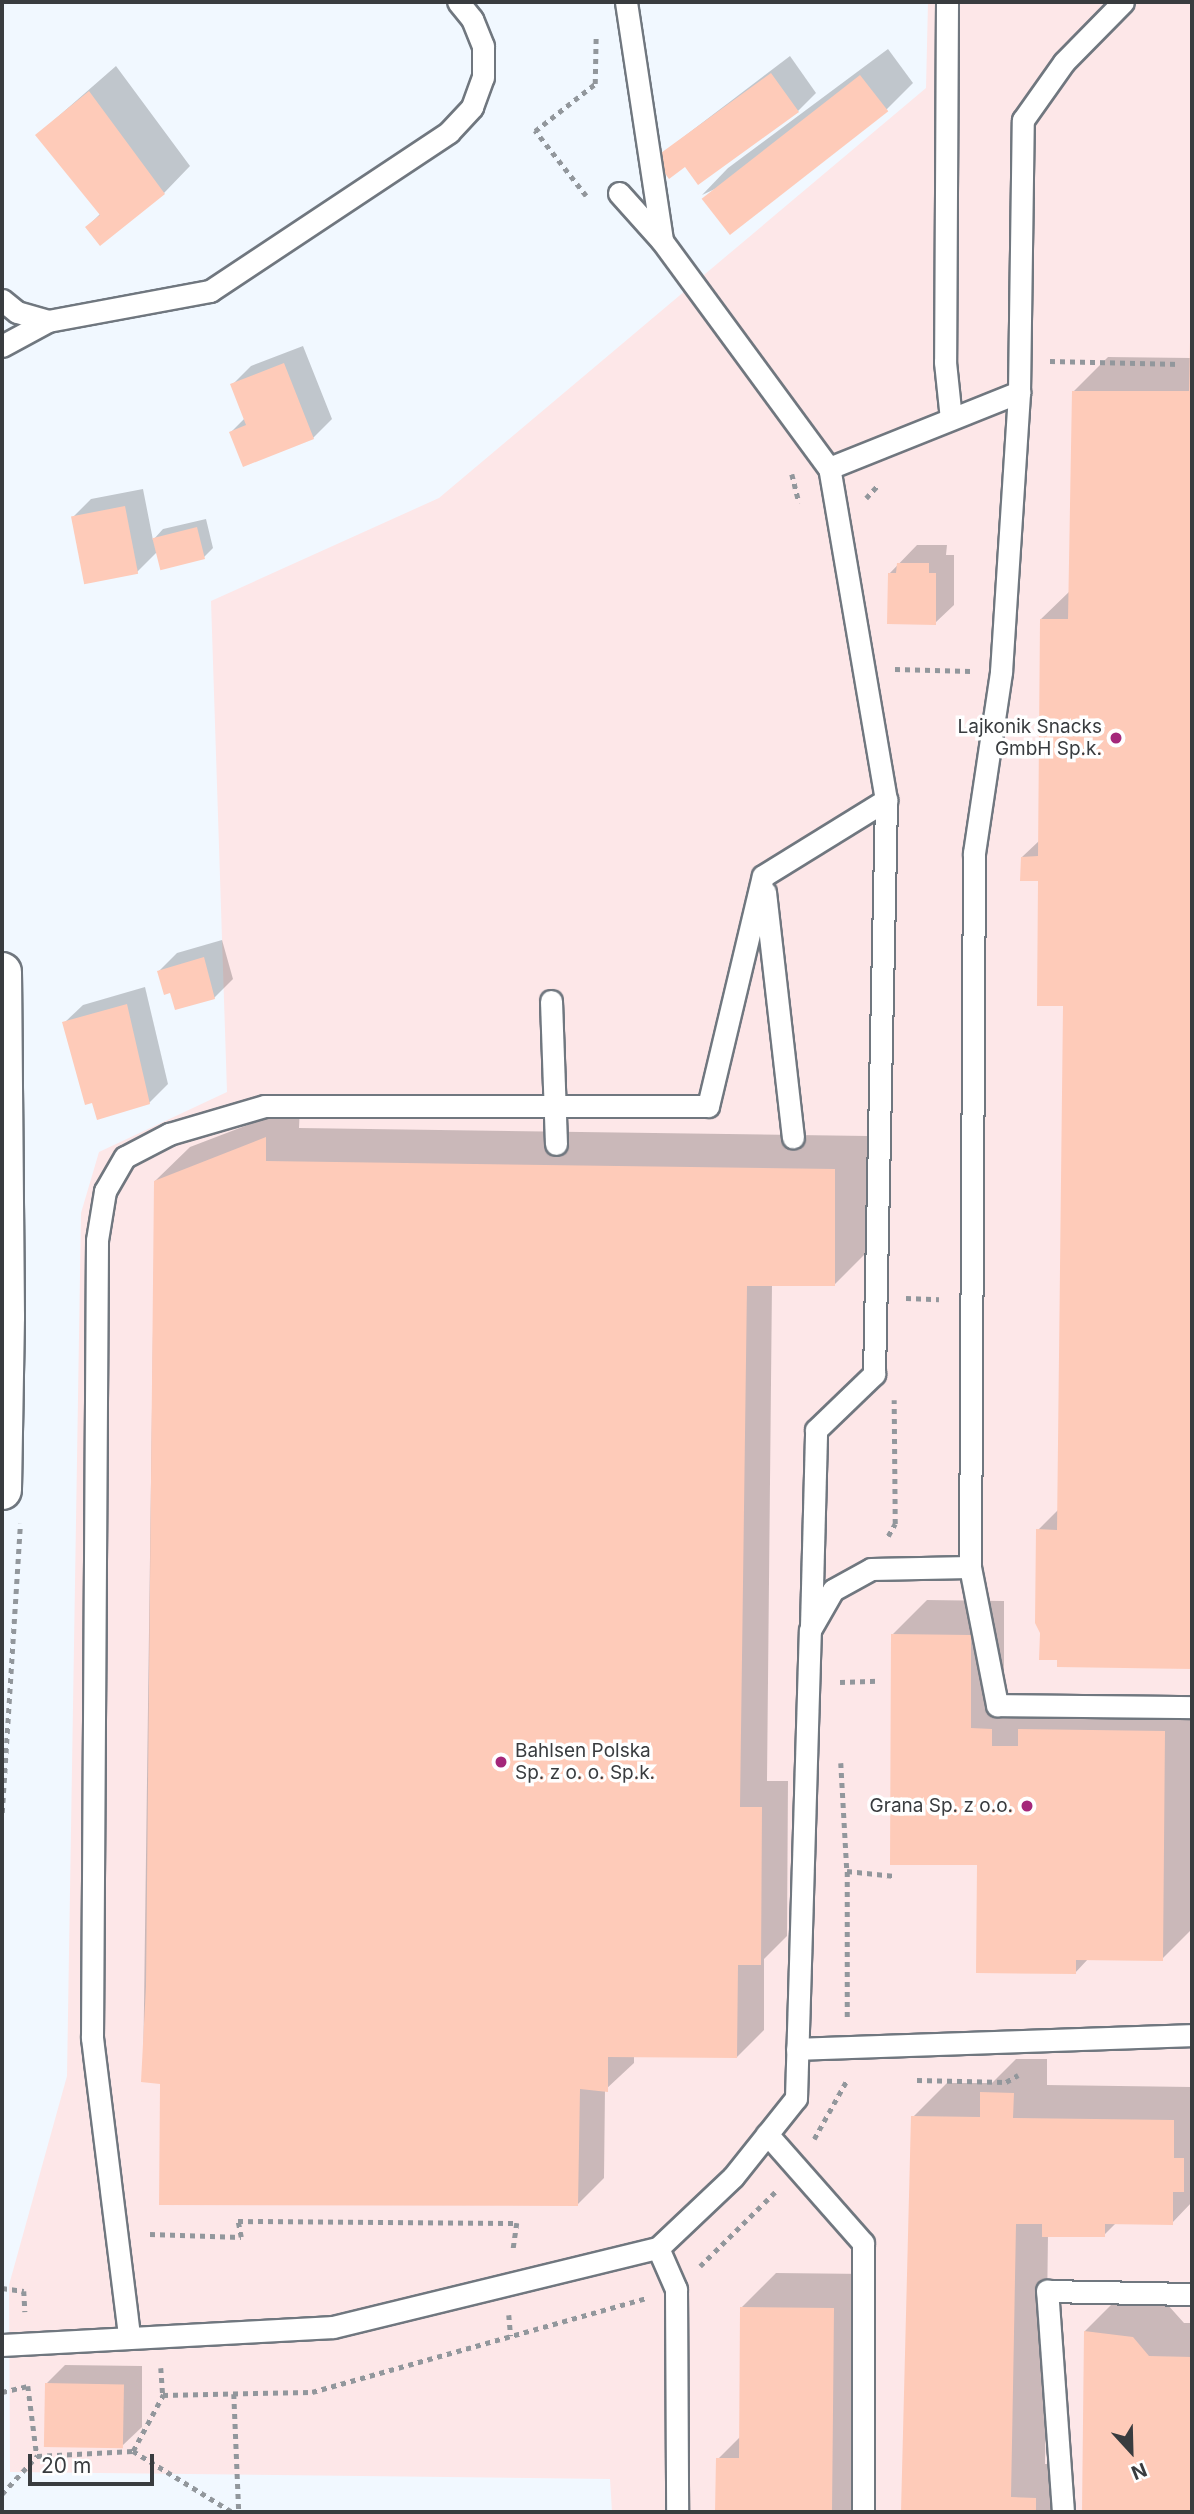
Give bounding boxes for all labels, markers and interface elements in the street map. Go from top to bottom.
place label: Lajkonik Snacks GmbH Sp.k. [958,716,1102,760]
marker: Lajkonik Snacks GmbH Sp.k. [1108,730,1124,746]
place label: Bahlsen Polska Sp. z o. o. Sp.k. [515,1740,655,1784]
marker: Bahlsen Polska Sp. z o. o. Sp.k. [493,1754,509,1770]
place label: Grana Sp. z o.o. [870,1795,1013,1817]
marker: Grana Sp. z o.o. [1019,1798,1035,1814]
north arrow [1096,2416,1166,2486]
scale bar [32,2440,158,2484]
text: 20 m [41,2453,91,2478]
text: N [1128,2458,1150,2484]

